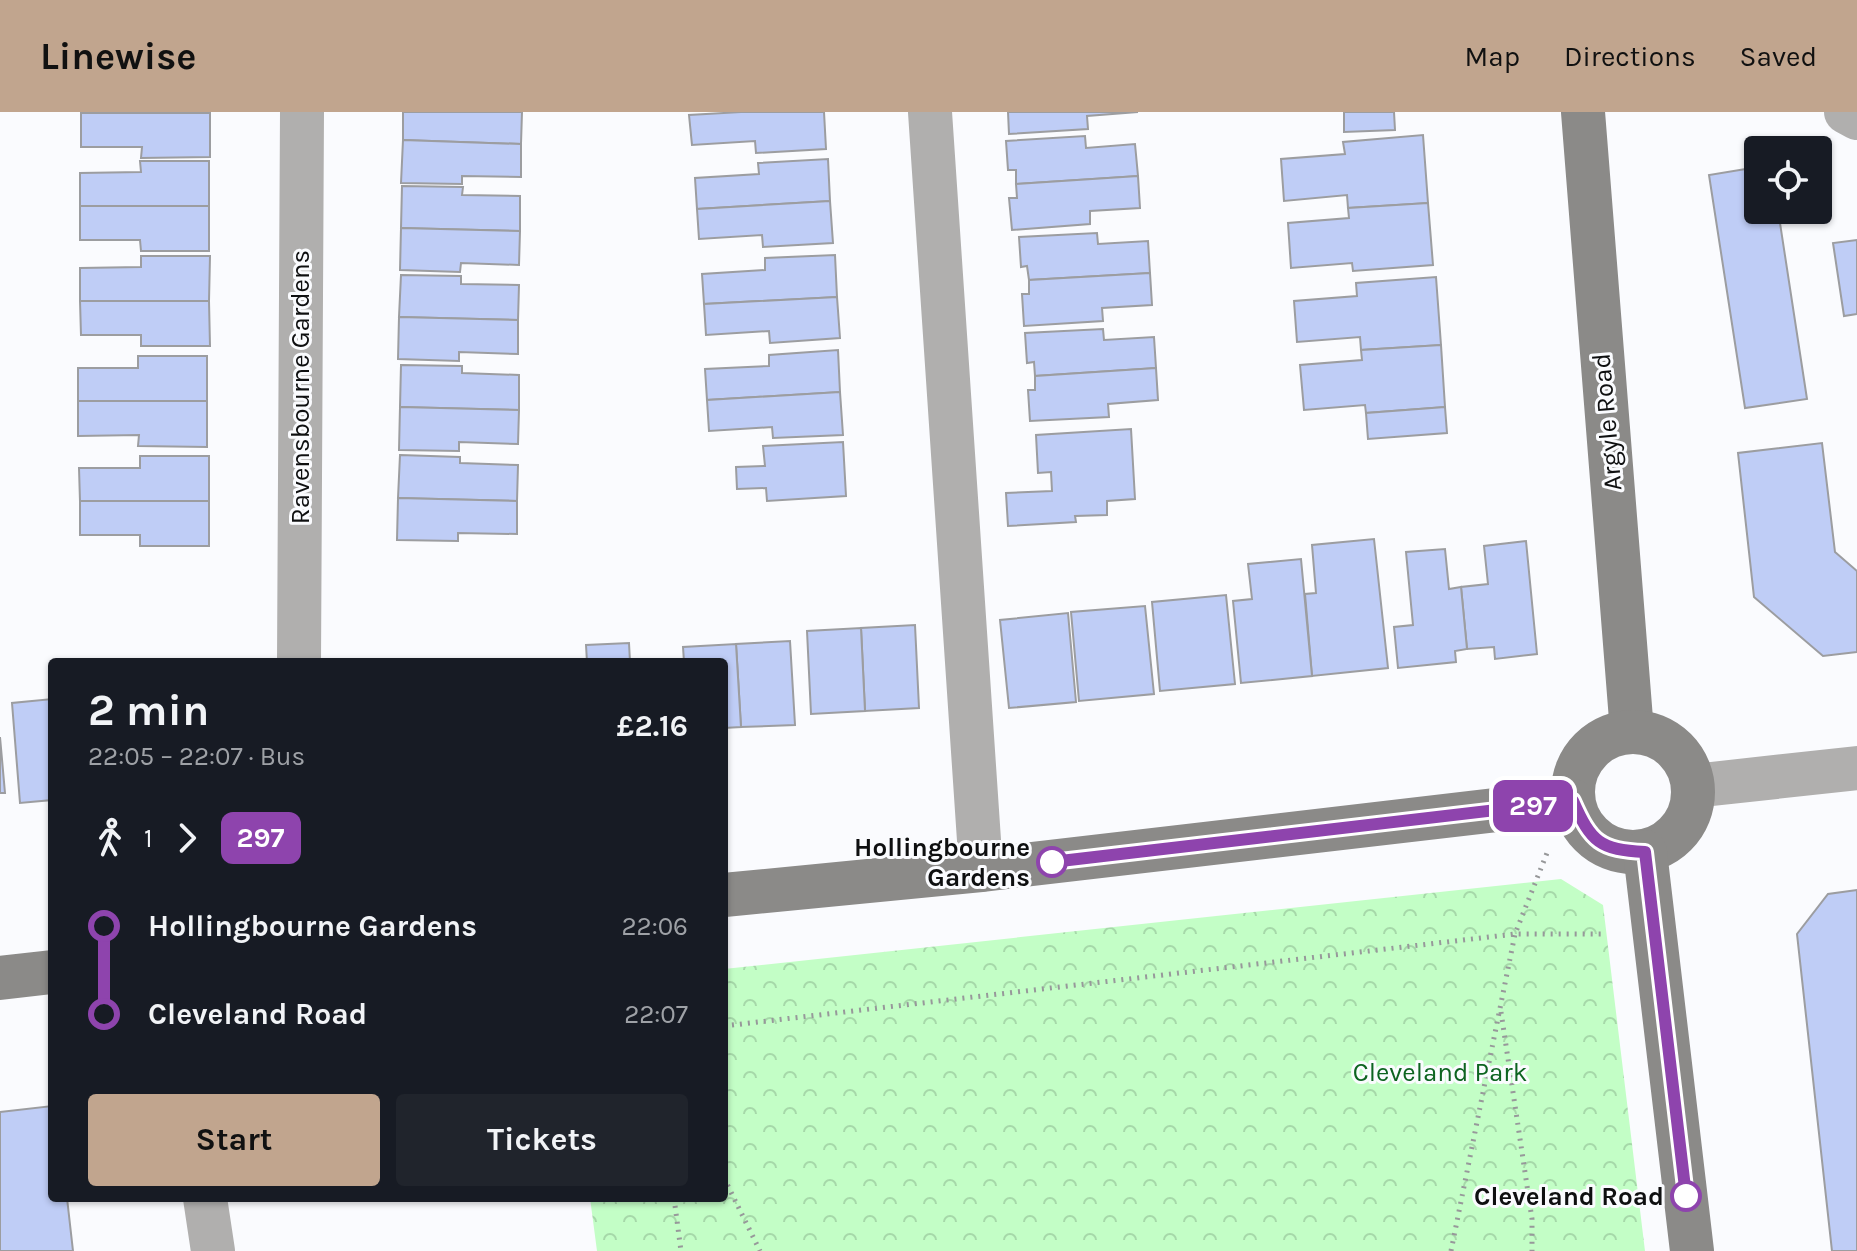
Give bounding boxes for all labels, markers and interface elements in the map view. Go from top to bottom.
text: Linewise [40,34,197,79]
text: Map [1465,40,1520,73]
text: Directions [1564,40,1696,73]
text: Saved [1740,40,1817,73]
map controls [1744,136,1832,224]
button: locate [1744,136,1832,224]
street label: Ravensbourne Gardens [285,250,316,524]
street label: Argyle Road [1586,352,1628,492]
text: 2 min [88,685,209,736]
text: £2.16 [616,708,688,744]
text: 22:05 – 22:07 · Bus [88,741,305,772]
line badge: 297 [1487,780,1579,832]
text: 297 [1509,789,1557,822]
icon: walk [88,816,132,860]
icon: forward [165,816,209,860]
text: 297 [237,821,285,854]
text: 1 [144,823,153,854]
place label: Hollingbourne Gardens [854,832,1030,893]
marker: Hollingbourne Gardens [1037,847,1067,877]
text: Hollingbourne Gardens [148,908,477,944]
text: 22:06 [622,911,688,942]
text: Cleveland Road [148,996,367,1032]
text: 22:07 [624,999,688,1030]
park label: Cleveland Park [1353,1057,1527,1088]
button: Start [88,1094,380,1186]
button: Tickets [396,1094,688,1186]
place label: Cleveland Road [1474,1181,1664,1212]
marker: Cleveland Road [1671,1181,1701,1211]

